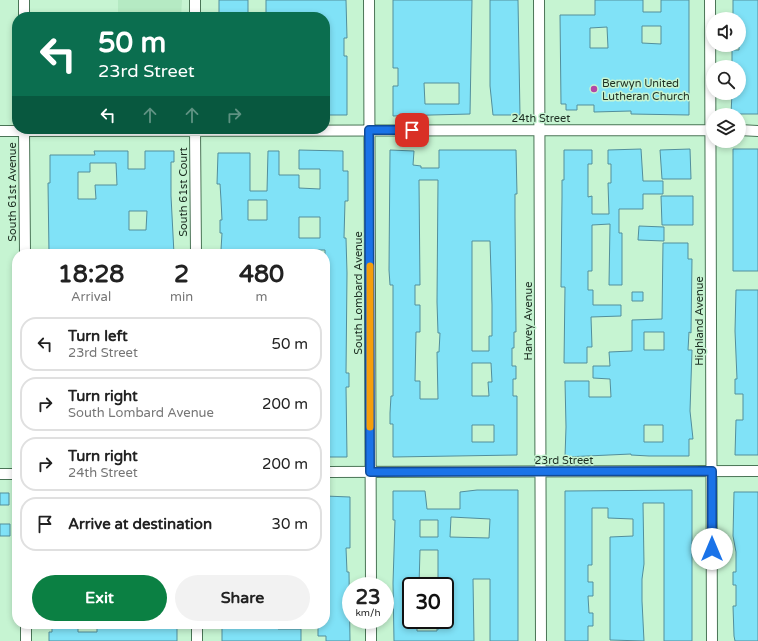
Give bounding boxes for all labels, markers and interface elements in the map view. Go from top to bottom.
map controls [706,12,746,148]
button: sound [706,12,746,52]
text: 50 m [98,26,166,60]
icon: left [32,28,84,80]
text: 23rd Street [98,60,195,82]
button: search [706,60,746,100]
place label: Berwyn United Lutheran Church [602,77,690,103]
marker: Berwyn United Lutheran Church [589,84,599,94]
icon: left [97,104,119,126]
icon: ahead [139,104,161,126]
icon: ahead [181,104,203,126]
icon: right [223,104,245,126]
button: layers [706,108,746,148]
street label: 24th Street [511,112,571,125]
pin [395,113,429,147]
icon: arrive [401,119,423,141]
street label: South 61st Avenue [6,142,19,242]
street label: South 61st Court [177,147,190,237]
street label: South Lombard Avenue [352,231,365,355]
text: 18:28 [58,260,124,289]
text: 2 [174,260,189,289]
text: 480 [239,260,284,289]
street label: Highland Avenue [693,276,706,366]
street label: Harvey Avenue [522,282,535,360]
text: Arrival [71,289,111,305]
text: min [170,289,193,305]
text: m [256,289,268,305]
text: Turn left [68,327,128,345]
icon: left [34,333,56,355]
text: 50 m [271,335,308,353]
text: 23rd Street [68,345,138,361]
text: Turn right [68,387,138,405]
icon: right [34,393,56,415]
text: 200 m [262,395,308,413]
text: South Lombard Avenue [68,405,214,421]
text: Turn right [68,447,138,465]
icon: right [34,453,56,475]
street label: 23rd Street [534,454,594,467]
text: 200 m [262,455,308,473]
text: 24th Street [68,465,138,481]
icon: arrive [34,513,56,535]
text: Arrive at destination [68,515,212,533]
text: 30 m [271,515,308,533]
position arrow [691,528,733,570]
button: Exit [32,575,167,621]
button: Share [175,575,310,621]
speed limit sign: 30 [402,577,454,629]
text: 23 [355,586,381,610]
text: km/h [355,607,381,619]

